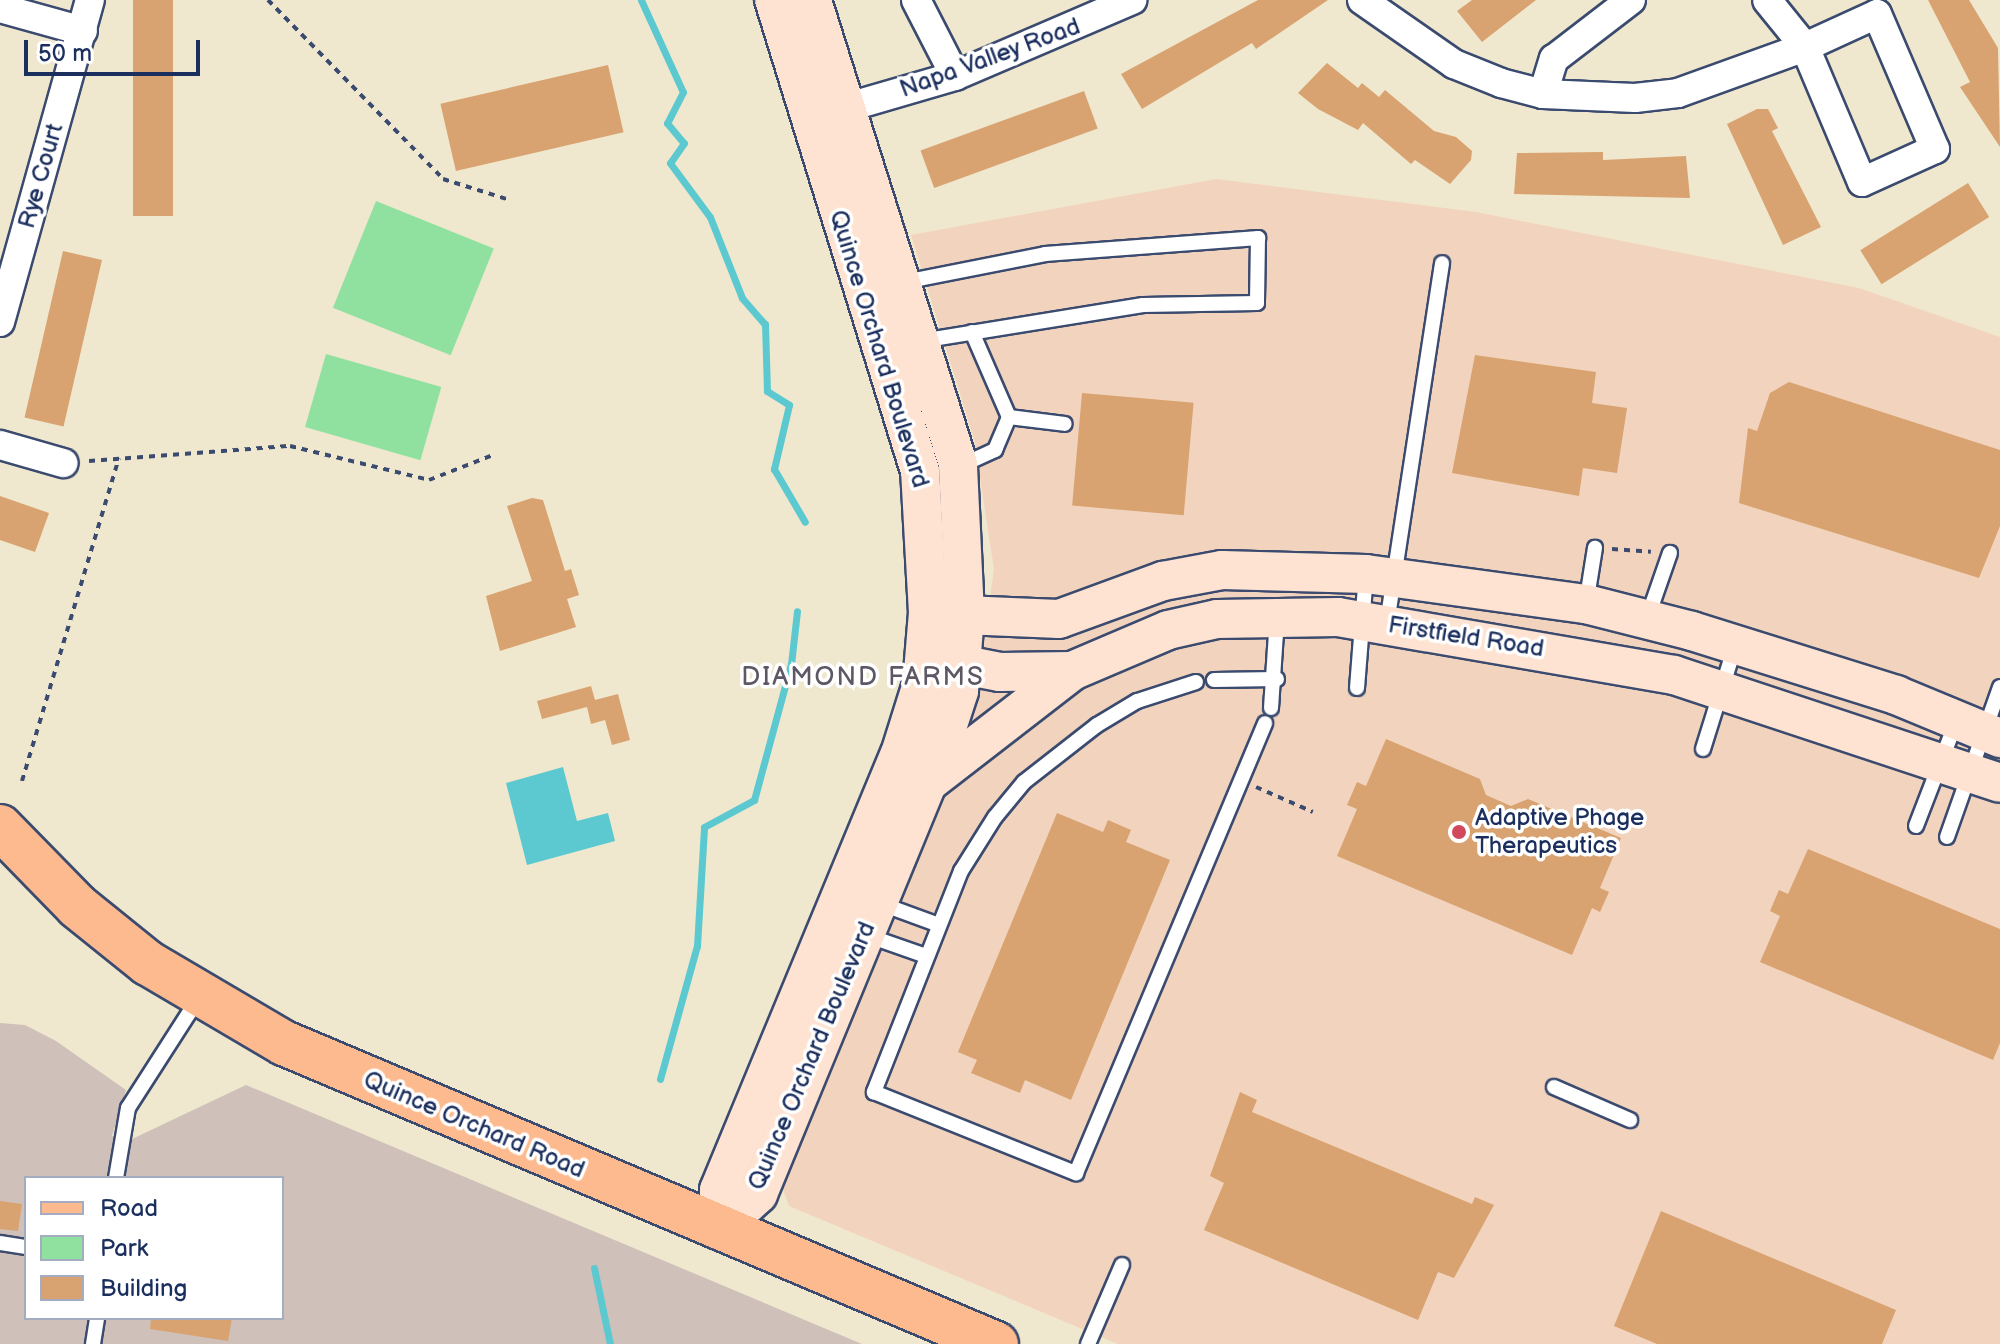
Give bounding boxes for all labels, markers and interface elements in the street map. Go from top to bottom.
street label: Napa Valley Road [895,12,1085,104]
scale bar [28,24,204,74]
text: 50 m [38,39,92,68]
street label: Rye Court [12,120,70,232]
street label: Quince Orchard Boulevard [823,207,935,491]
street label: Firstfield Road [1386,610,1546,664]
district label: DIAMOND FARMS [741,662,985,694]
place label: Adaptive Phage Therapeutics [1475,804,1644,860]
marker: Adaptive Phage Therapeutics [1450,823,1468,841]
street label: Quince Orchard Boulevard [742,918,882,1194]
street label: Quince Orchard Road [359,1065,589,1185]
legend [24,1176,284,1320]
text: Road [100,1194,158,1223]
text: Park [100,1234,148,1263]
text: Building [100,1274,187,1303]

